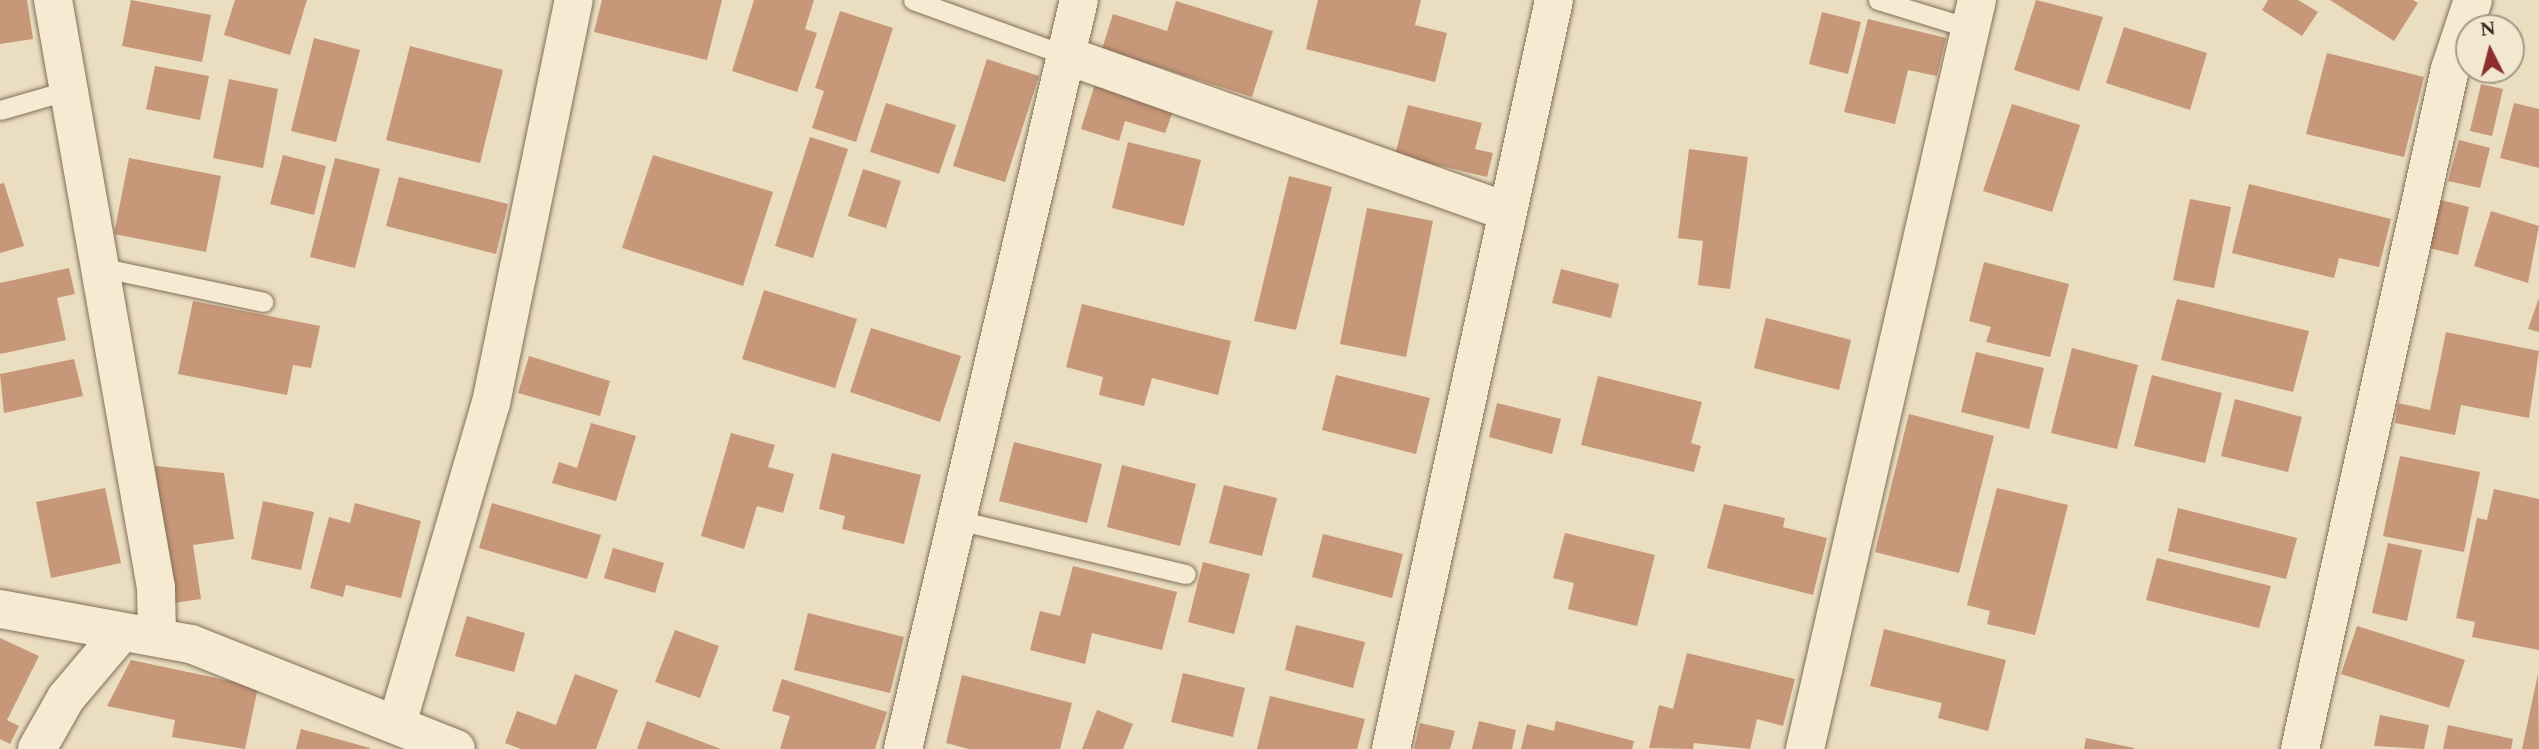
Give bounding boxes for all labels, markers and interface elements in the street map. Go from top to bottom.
north arrow [2455,14,2525,84]
text: N [2479,14,2497,45]

